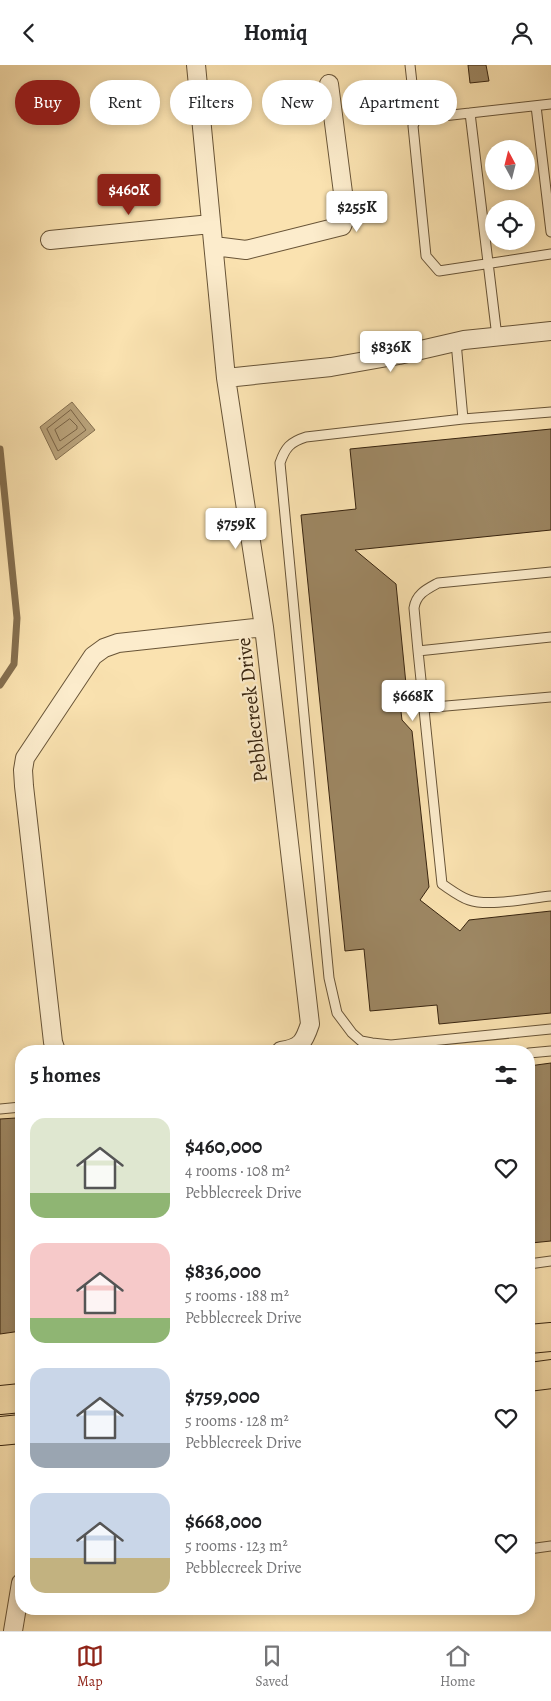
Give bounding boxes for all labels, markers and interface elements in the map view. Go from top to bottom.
text: Homiq [244,18,307,48]
icon: back [15,19,43,47]
icon: person [508,19,536,47]
chip: Buy [15,80,80,125]
chip: Rent [90,80,160,125]
chip: Filters [170,80,252,125]
chip: New [262,80,332,125]
chip: Apartment [342,80,457,125]
north arrow [485,140,535,190]
map controls [485,140,535,250]
pin: $460K [94,173,164,216]
text: $460K [108,179,150,201]
pin: $255K [322,191,392,233]
text: $255K [337,196,377,218]
button: locate [485,200,535,250]
pin: $836K [356,331,426,373]
text: $836K [371,336,411,358]
pin: $759K [201,507,271,550]
text: $759K [216,513,256,535]
street label: Pebblecreek Drive [230,636,274,784]
pin: $668K [378,679,448,722]
text: $668K [393,685,433,707]
text: 5 homes [30,1061,101,1089]
icon: filters [492,1061,520,1089]
text: $460,000 [185,1132,262,1160]
icon: home [70,1138,130,1198]
icon: heart [492,1154,520,1182]
text: 4 rooms · 108 m² [185,1160,290,1182]
text: Pebblecreek Drive [185,1182,302,1204]
text: $836,000 [185,1257,261,1285]
icon: home [70,1263,130,1323]
icon: heart [492,1279,520,1307]
text: 5 rooms · 188 m² [185,1285,289,1307]
text: Pebblecreek Drive [185,1307,302,1329]
text: $759,000 [185,1382,260,1410]
icon: home [70,1388,130,1448]
icon: heart [492,1404,520,1432]
text: 5 rooms · 128 m² [185,1410,289,1432]
text: Pebblecreek Drive [185,1432,302,1454]
text: $668,000 [185,1507,262,1535]
icon: home [70,1513,130,1573]
icon: heart [492,1529,520,1557]
text: 5 rooms · 123 m² [185,1535,288,1557]
text: Pebblecreek Drive [185,1557,302,1579]
tab: Map [76,1642,104,1691]
tab: Saved [255,1642,289,1691]
tab: Home [440,1642,475,1691]

